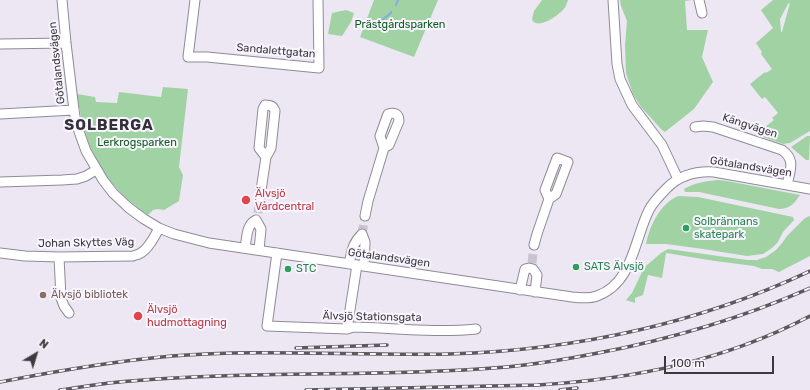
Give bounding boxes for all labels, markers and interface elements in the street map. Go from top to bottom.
park label: Prästgårdsparken [354,18,446,32]
street label: Götalandsvägen [46,21,68,105]
street label: Sandalettgatan [236,41,316,61]
street label: Kängvägen [721,111,779,141]
district label: SOLBERGA [64,117,154,135]
park label: Lerkrogsparken [97,136,177,150]
street label: Götalandsvägen [709,154,793,180]
place label: Älvsjö Vårdcentral [255,187,314,213]
marker: Älvsjö Vårdcentral [240,194,252,206]
place label: Solbrännans skatepark [694,215,758,241]
marker: Solbrännans skatepark [681,223,691,233]
street label: Johan Skyttes Väg [38,236,134,250]
street label: Götalandsvägen [347,246,431,270]
place label: SATS Älvsjö [584,260,644,274]
place label: STC [296,262,316,276]
marker: SATS Älvsjö [571,262,581,272]
marker: STC [283,264,293,274]
place label: Älvsjö bibliotek [51,288,128,302]
marker: Älvsjö bibliotek [38,290,48,300]
place label: Älvsjö hudmottagning [147,303,227,329]
marker: Älvsjö hudmottagning [132,310,144,322]
street label: Älvsjö Stationsgata [322,310,422,324]
north arrow [16,334,56,374]
text: N [37,337,51,352]
scale bar [666,348,776,374]
text: 100 m [671,356,705,370]

